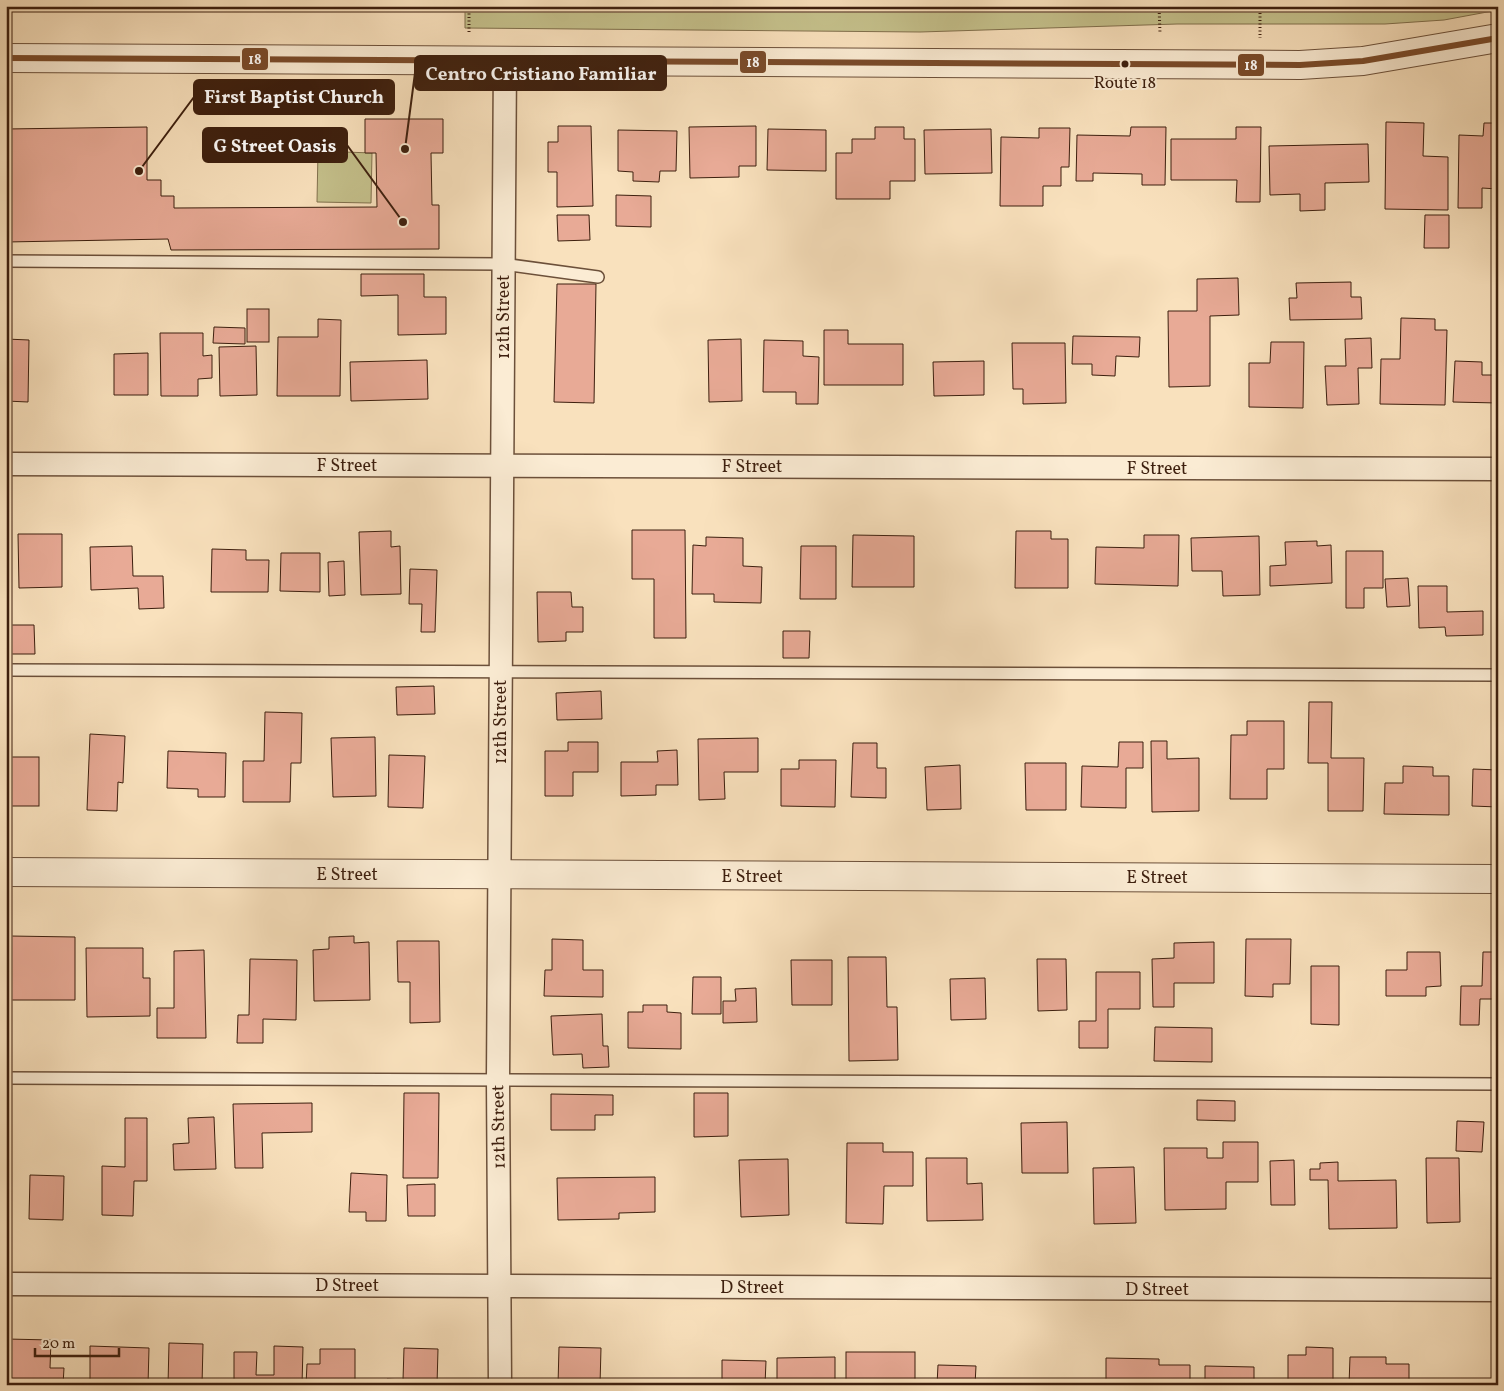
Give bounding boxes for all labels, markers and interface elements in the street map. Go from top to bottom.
line badge: 18 [241,47,269,71]
line badge: 18 [739,50,767,74]
text: 18 [248,51,262,70]
line badge: 18 [1237,53,1265,77]
text: 18 [746,54,760,73]
callout: Centro Cristiano Familiar [415,56,666,90]
text: 18 [1244,57,1258,76]
marker: Route 18 [1120,59,1130,69]
text: Centro Cristiano Familiar [426,62,656,88]
place label: Route 18 [1094,72,1156,95]
callout: First Baptist Church [194,80,394,114]
text: First Baptist Church [204,85,384,111]
callout: G Street Oasis [203,128,347,162]
text: G Street Oasis [213,134,337,160]
street label: 12th Street [492,275,517,359]
street label: F Street [317,454,377,479]
street label: F Street [722,455,782,480]
street label: F Street [1127,457,1187,482]
street label: 12th Street [489,680,514,764]
street label: E Street [316,863,378,888]
street label: E Street [721,865,783,890]
street label: E Street [1126,866,1188,891]
street label: 12th Street [486,1085,513,1169]
street label: D Street [315,1274,379,1299]
street label: D Street [720,1276,784,1301]
street label: D Street [1125,1278,1189,1303]
scale bar [35,1326,119,1358]
text: 20 m [42,1334,75,1355]

